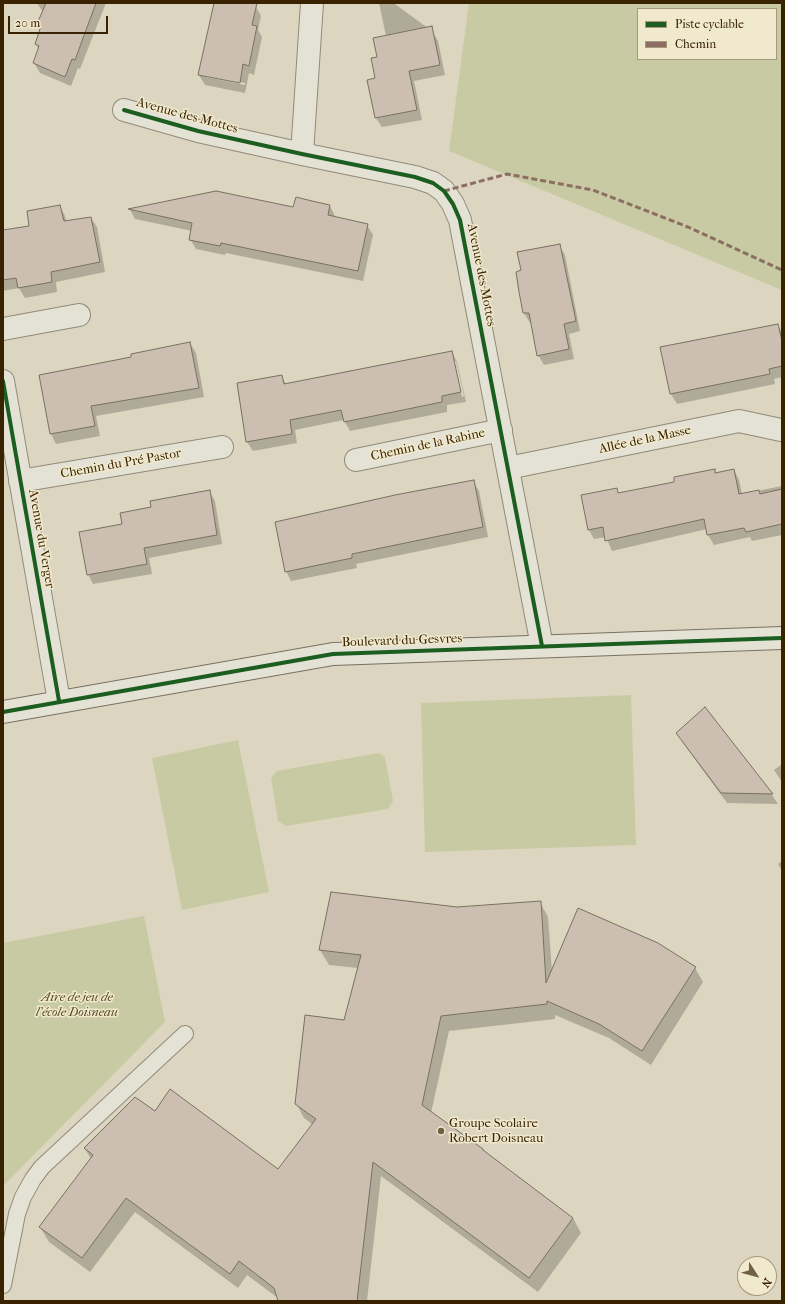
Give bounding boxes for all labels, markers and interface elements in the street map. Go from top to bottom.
scale bar [10,8,110,34]
legend [637,8,777,60]
text: 20 m [15,16,40,30]
text: Piste cyclable [675,17,744,31]
text: Chemin [675,37,716,51]
street label: Avenue des Mottes [134,95,240,137]
street label: Avenue des Mottes [463,222,499,328]
street label: Allée de la Masse [598,423,692,457]
street label: Chemin de la Rabine [370,425,486,465]
street label: Chemin du Pré Pastor [59,446,183,482]
street label: Avenue du Verger [25,488,57,590]
street label: Boulevard du Gesvres [341,631,463,651]
park label: Aire de jeu de l'école Doisneau [36,990,118,1021]
place label: Groupe Scolaire Robert Doisneau [449,1116,543,1147]
marker: Groupe Scolaire Robert Doisneau [436,1126,446,1136]
north arrow [737,1256,777,1296]
text: N [759,1276,774,1290]

